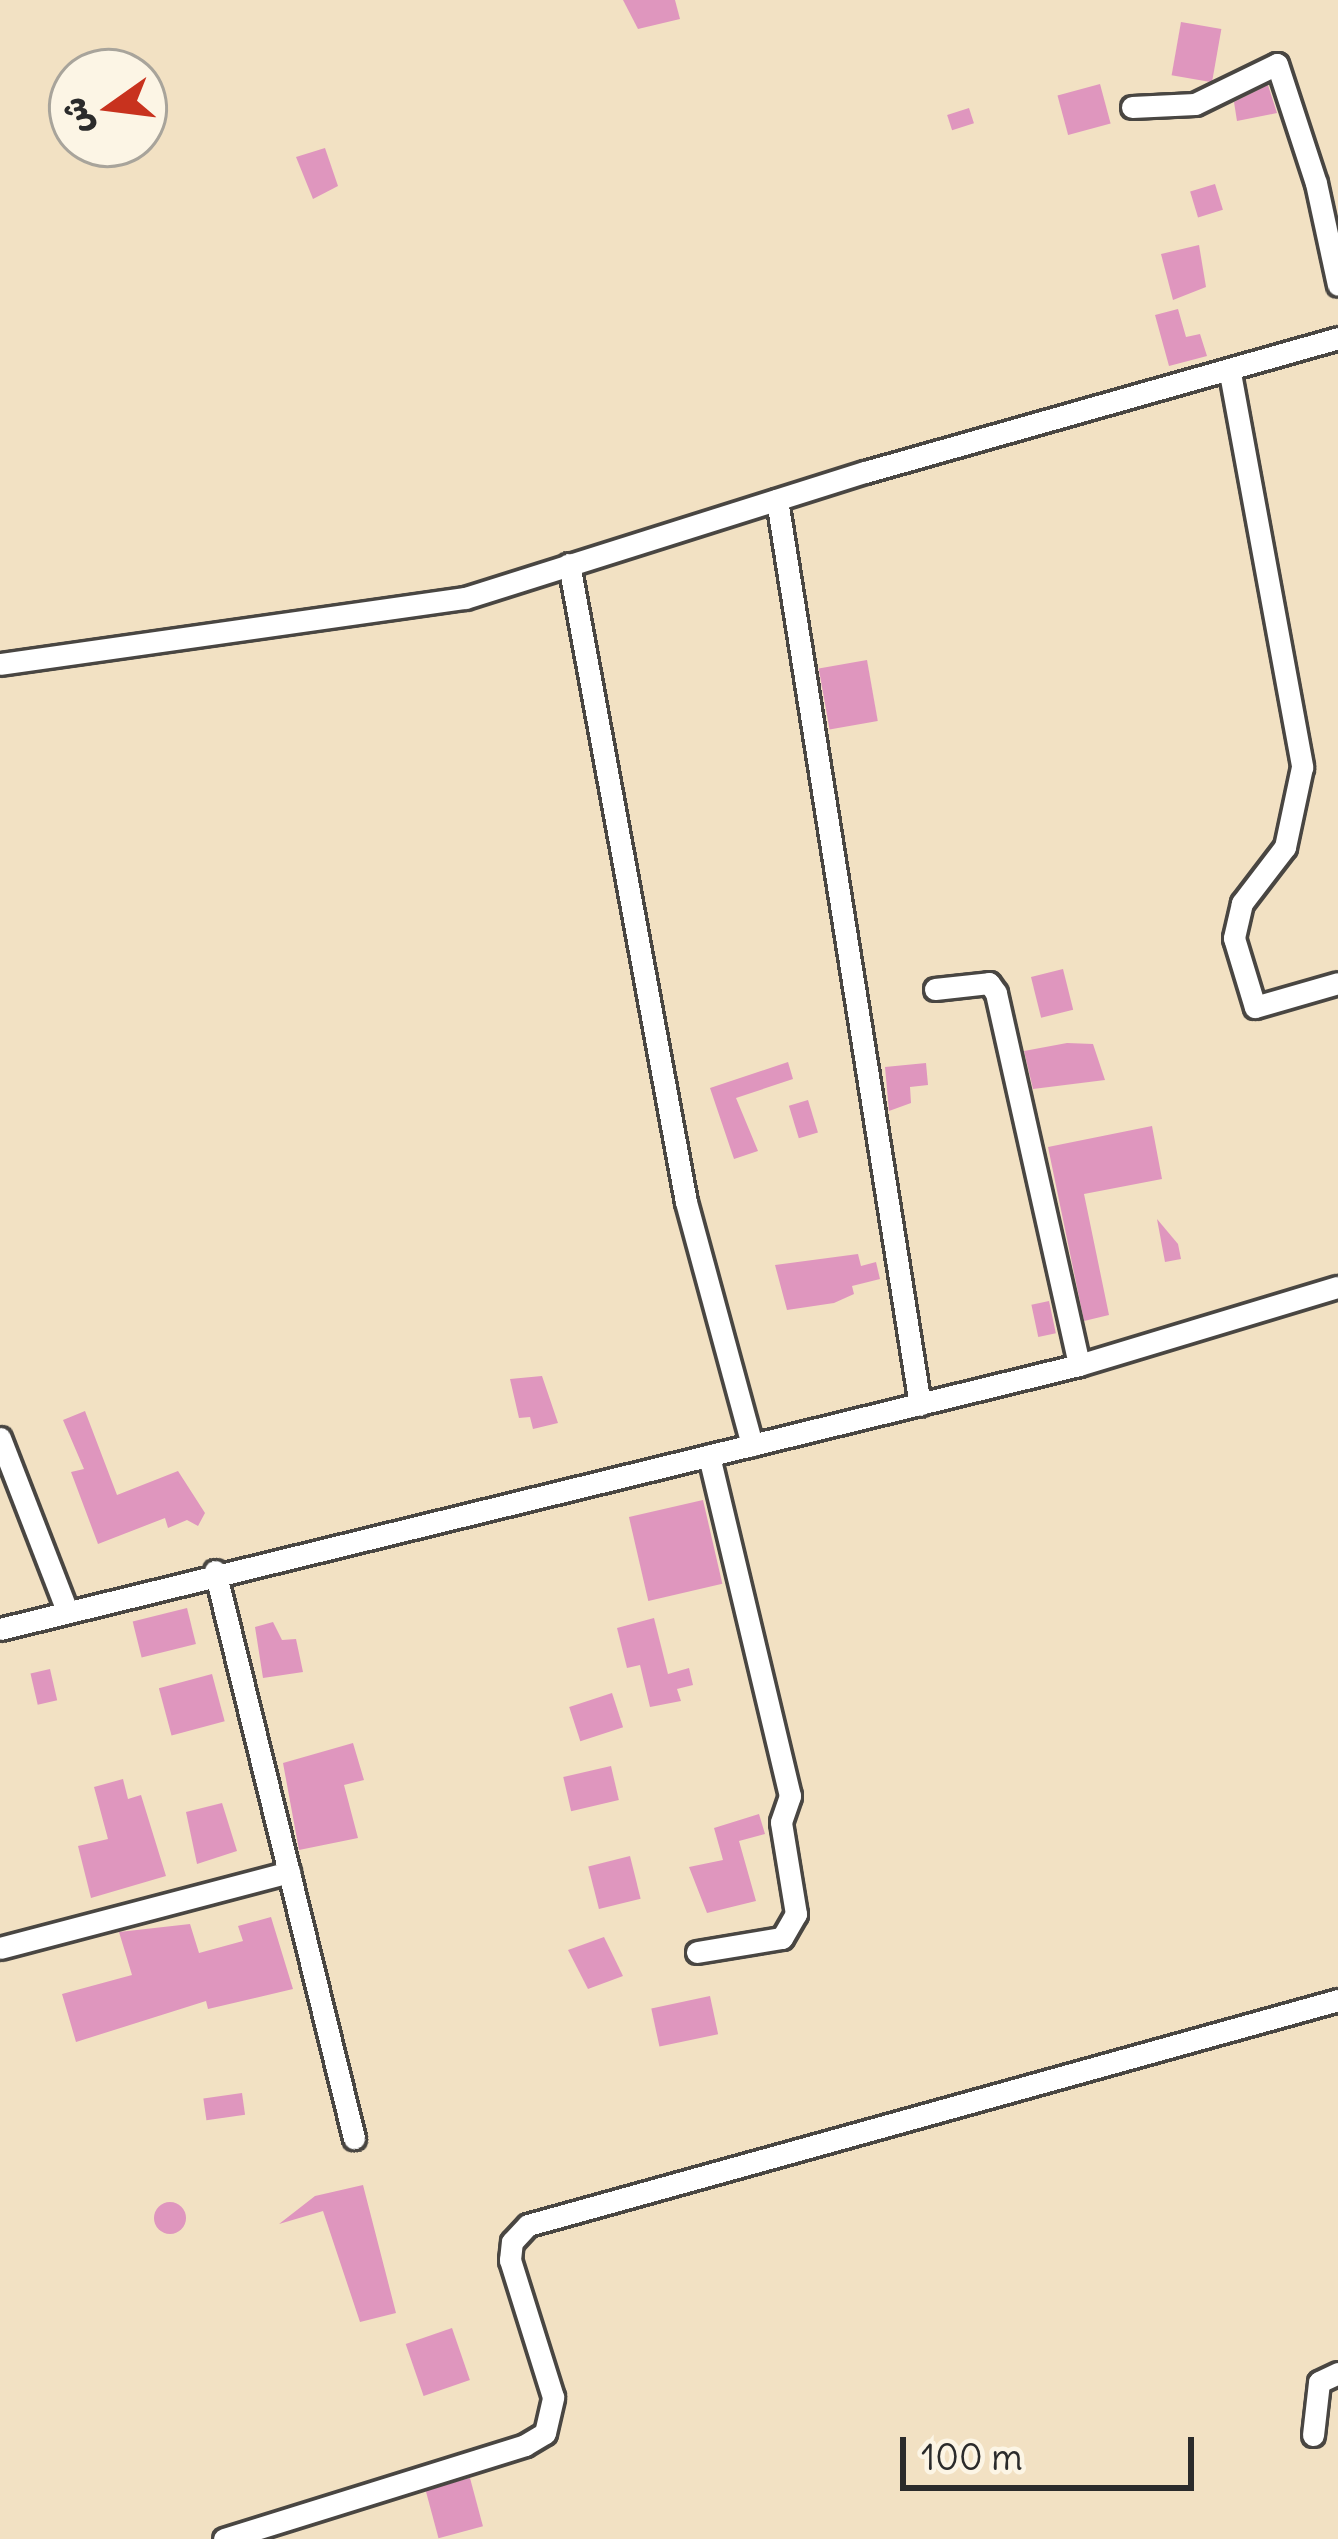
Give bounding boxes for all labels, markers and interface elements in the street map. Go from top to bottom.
north arrow [48,48,168,168]
text: ش [51,93,101,139]
scale bar [906,2413,1200,2487]
text: 100 m [921,2435,1023,2480]

